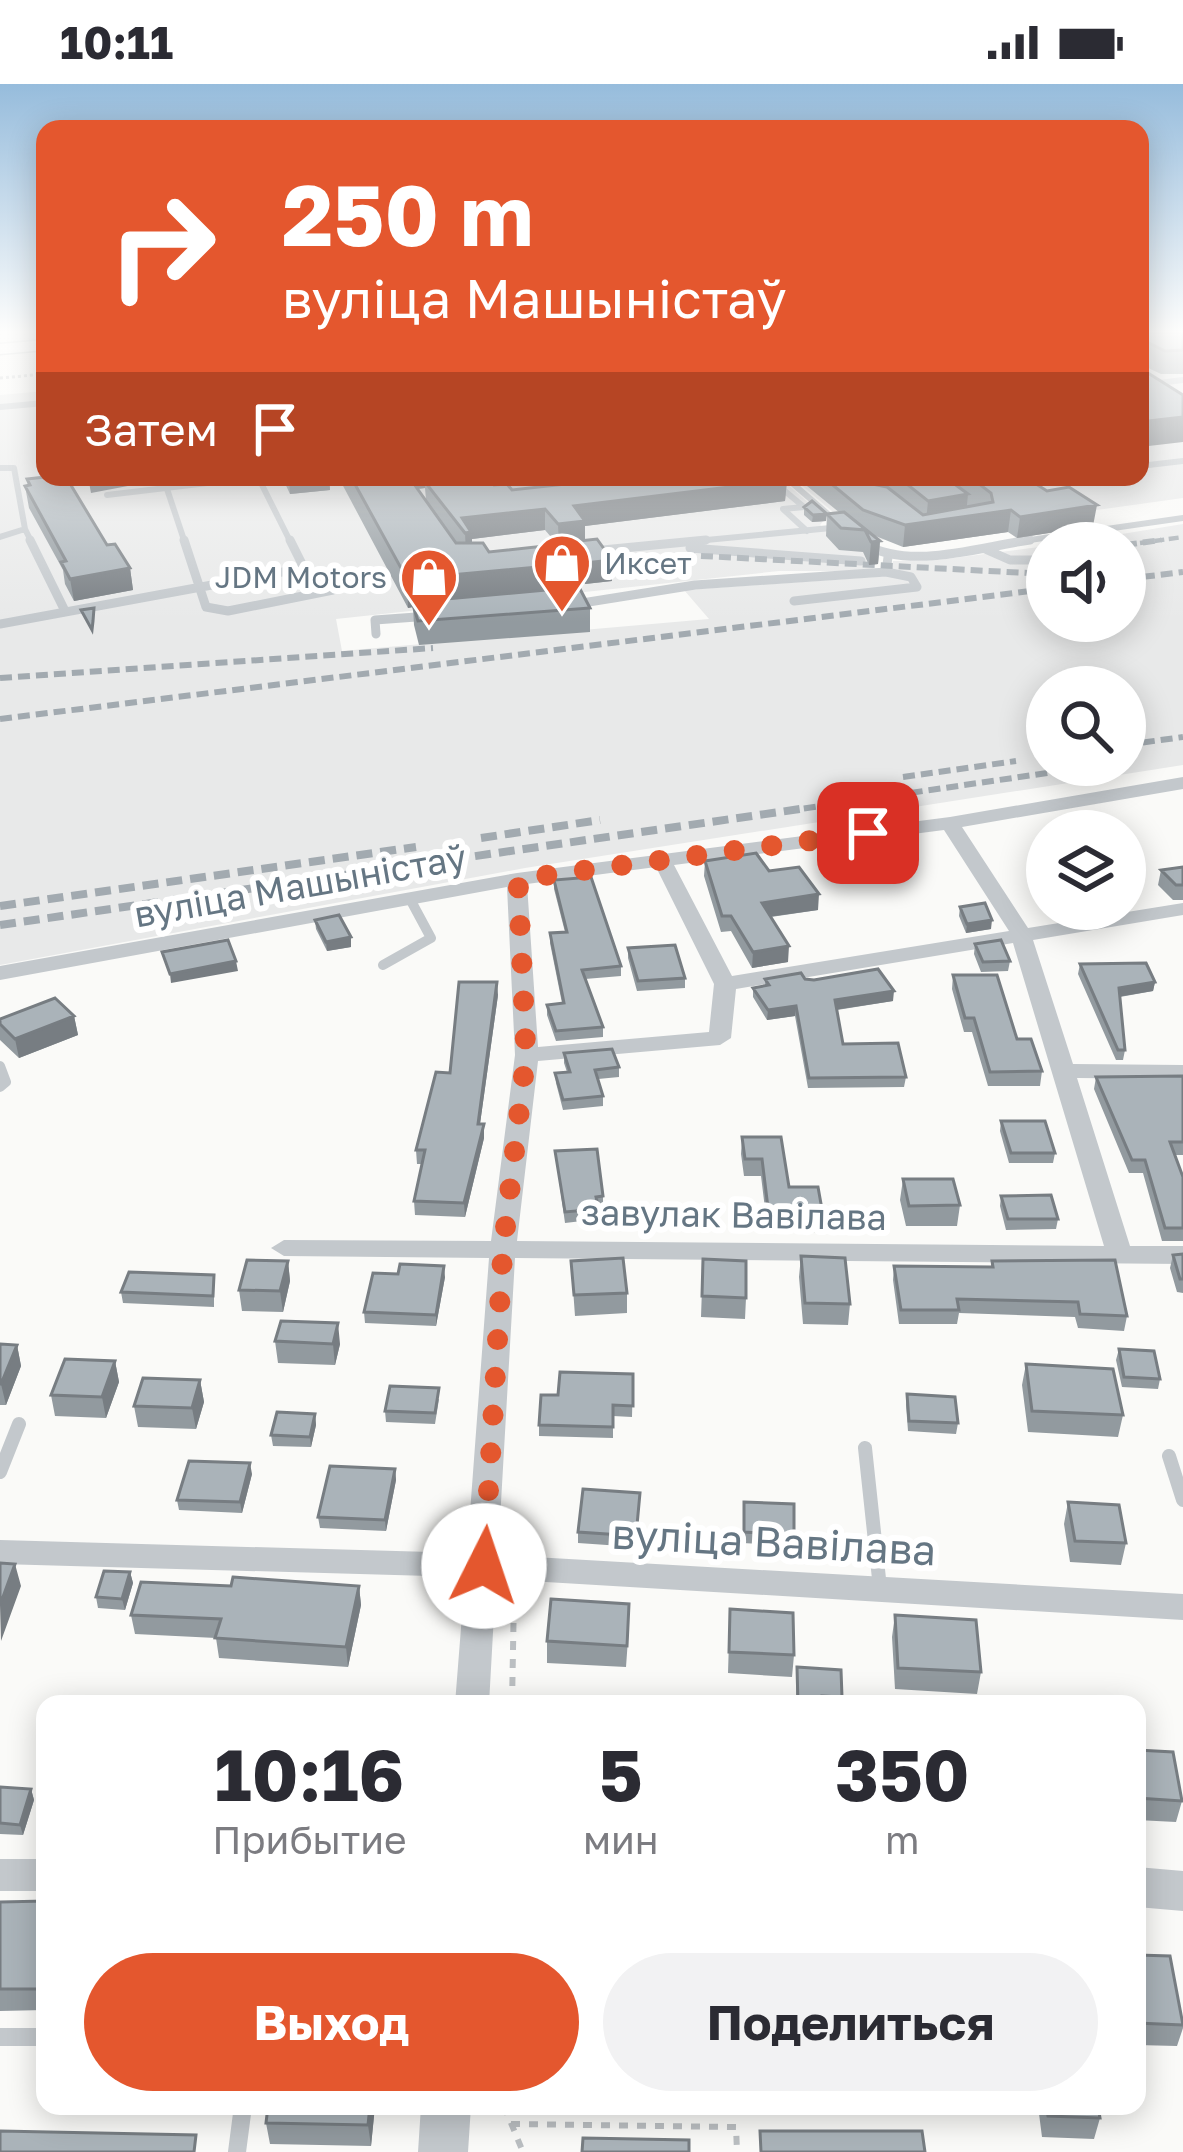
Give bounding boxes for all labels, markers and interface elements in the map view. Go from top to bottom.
text: 10:11 [60,15,173,69]
text: 250 m [282,164,534,264]
icon: right [84,168,240,324]
text: вуліца Машыністаў [282,265,787,330]
icon: arrive [242,396,308,462]
text: Затем [84,402,218,456]
map controls [1026,522,1146,930]
button: sound [1026,522,1146,642]
shop icon: Иксет [531,532,593,614]
place label: Иксет [604,545,692,581]
shop icon: JDM Motors [398,546,460,628]
place label: JDM Motors [215,559,387,595]
button: search [1026,666,1146,786]
pin [817,782,919,884]
icon: arrive [835,800,901,866]
button: layers [1026,810,1146,930]
street label: вуліца Машыністаў [131,835,469,935]
street label: завулак Вавілава [581,1190,887,1238]
position arrow [421,1503,547,1629]
street label: вуліца Вавілава [611,1508,937,1574]
text: 10:16 [215,1730,404,1817]
text: 5 [599,1730,643,1817]
text: 350 [835,1730,970,1817]
text: Прибытие [212,1816,407,1863]
text: мин [583,1816,659,1863]
text: m [885,1816,920,1863]
button: Выход [84,1953,579,2091]
button: Поделиться [603,1953,1098,2091]

